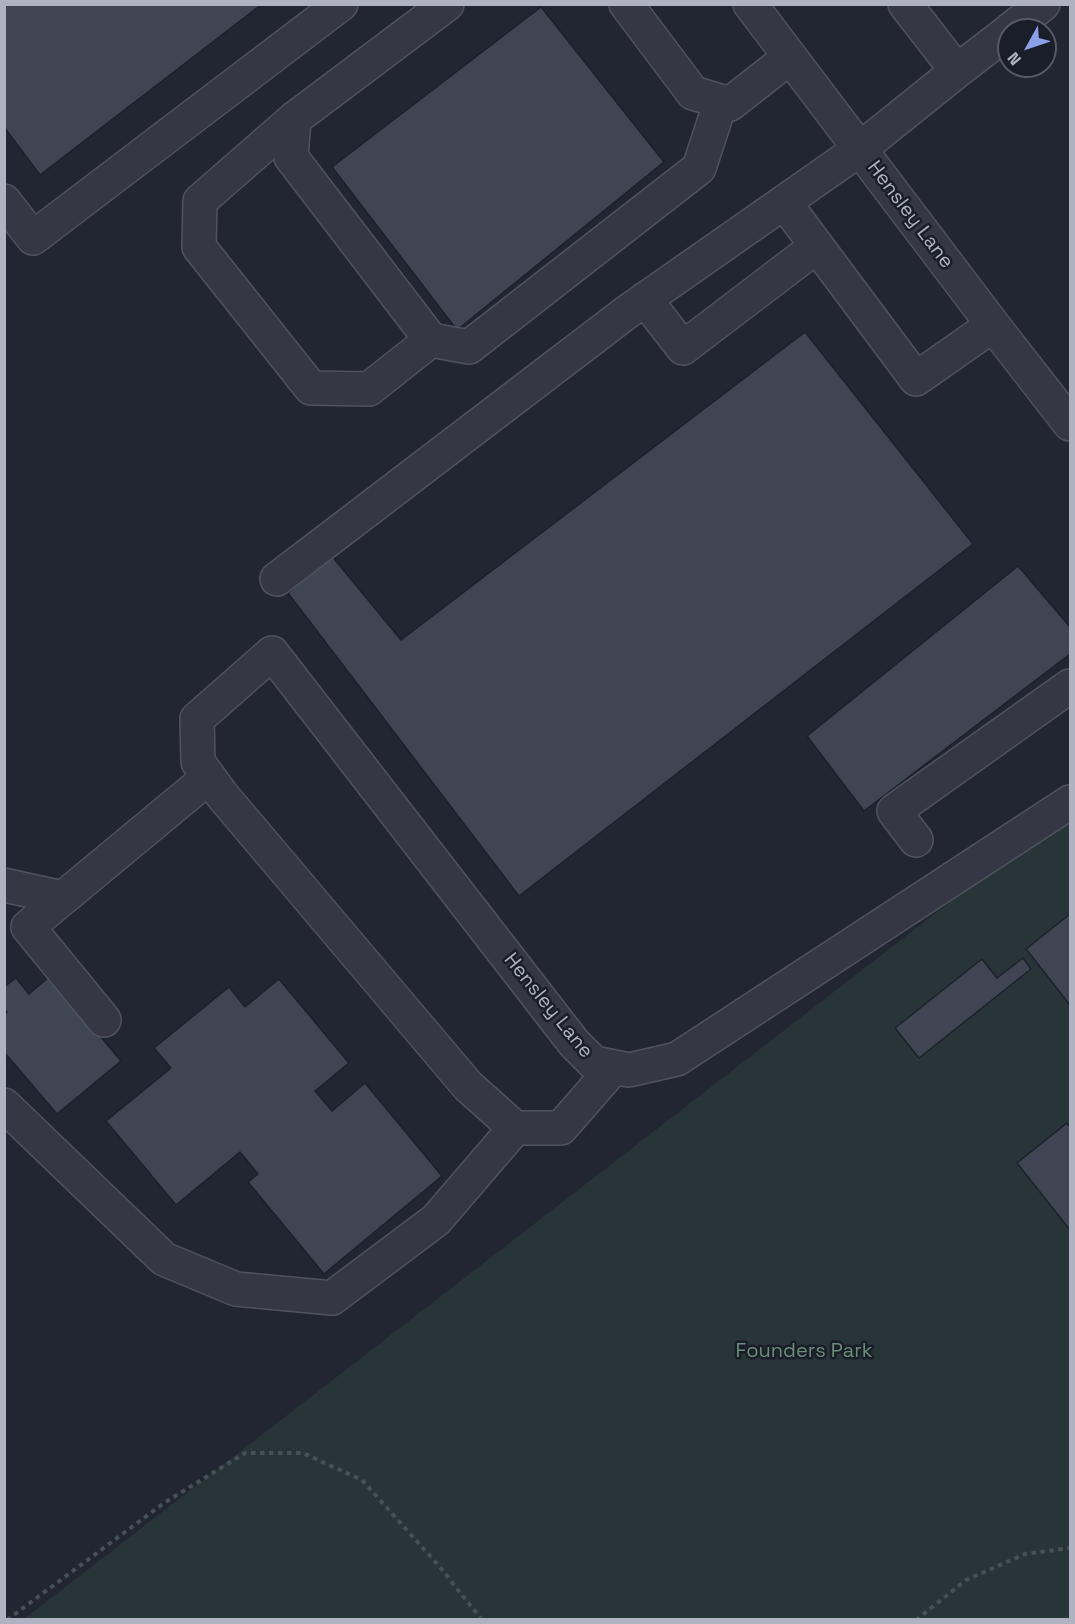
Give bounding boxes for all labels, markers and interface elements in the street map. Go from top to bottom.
north arrow [997,18,1057,78]
text: N [1003,48,1026,69]
street label: Hensley Lane [862,157,958,273]
street label: Hensley Lane [498,949,598,1063]
park label: Founders Park [736,1340,872,1364]

